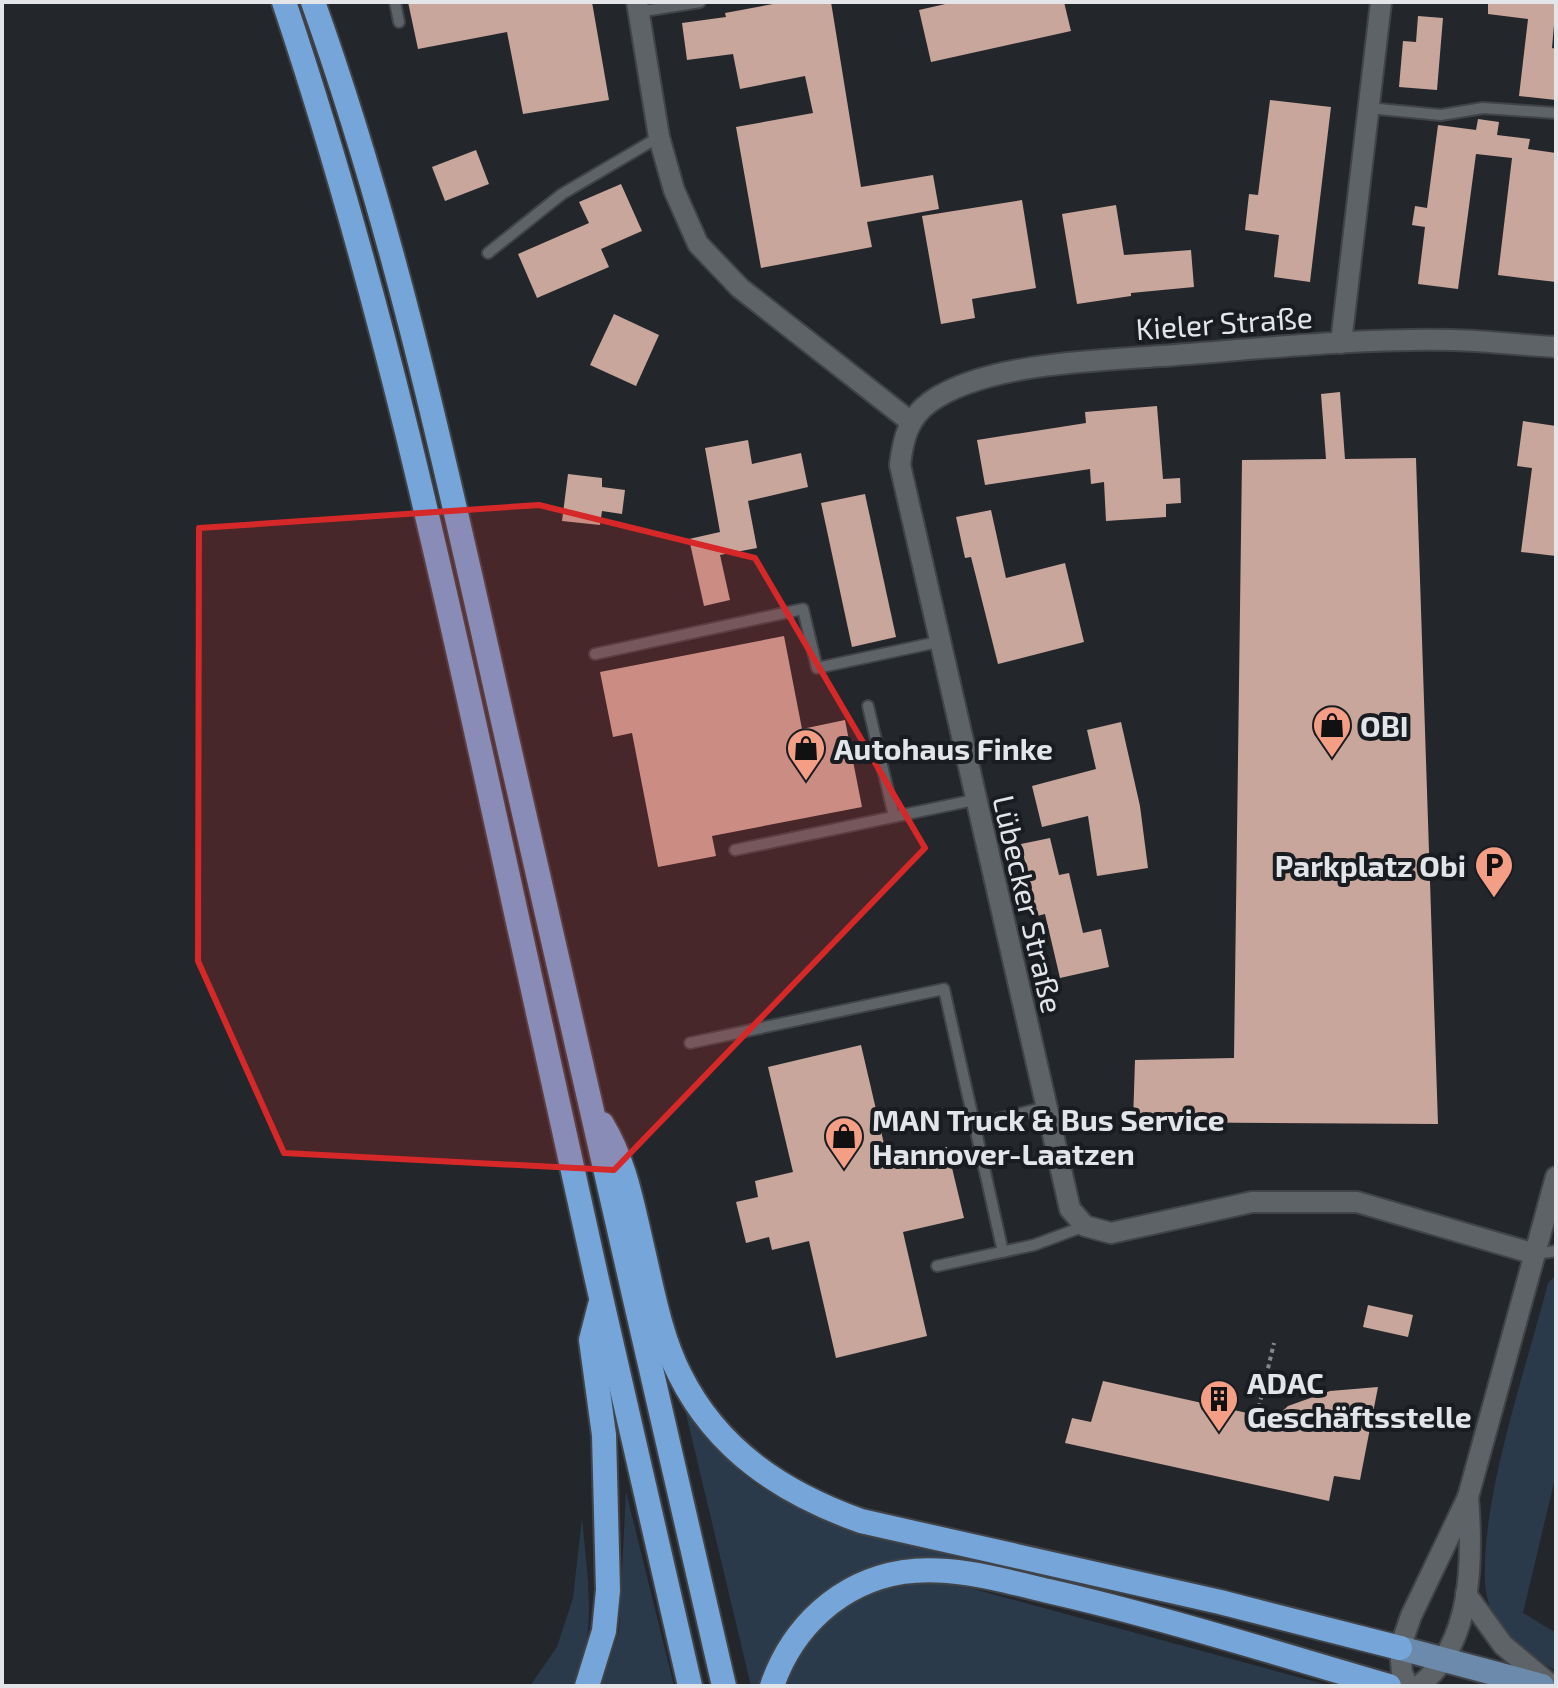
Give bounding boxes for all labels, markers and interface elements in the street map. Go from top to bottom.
street label: Kieler Straße [1134,298,1314,346]
shop icon: OBI [1311,704,1353,759]
place label: OBI [1360,707,1409,743]
shop icon: Autohaus Finke [785,727,827,782]
place label: Autohaus Finke [834,730,1053,766]
street label: Lübecker Straße [986,792,1072,1016]
parking icon: Parkplatz Obi [1473,844,1515,899]
place label: Parkplatz Obi [1275,847,1466,883]
place label: MAN Truck & Bus Service Hannover-Laatzen [872,1101,1225,1171]
shop icon: MAN Truck & Bus Service Hannover-Laatzen [823,1115,865,1170]
place label: ADAC Geschäftsstelle [1247,1364,1472,1434]
building icon: ADAC Geschäftsstelle [1198,1378,1240,1433]

